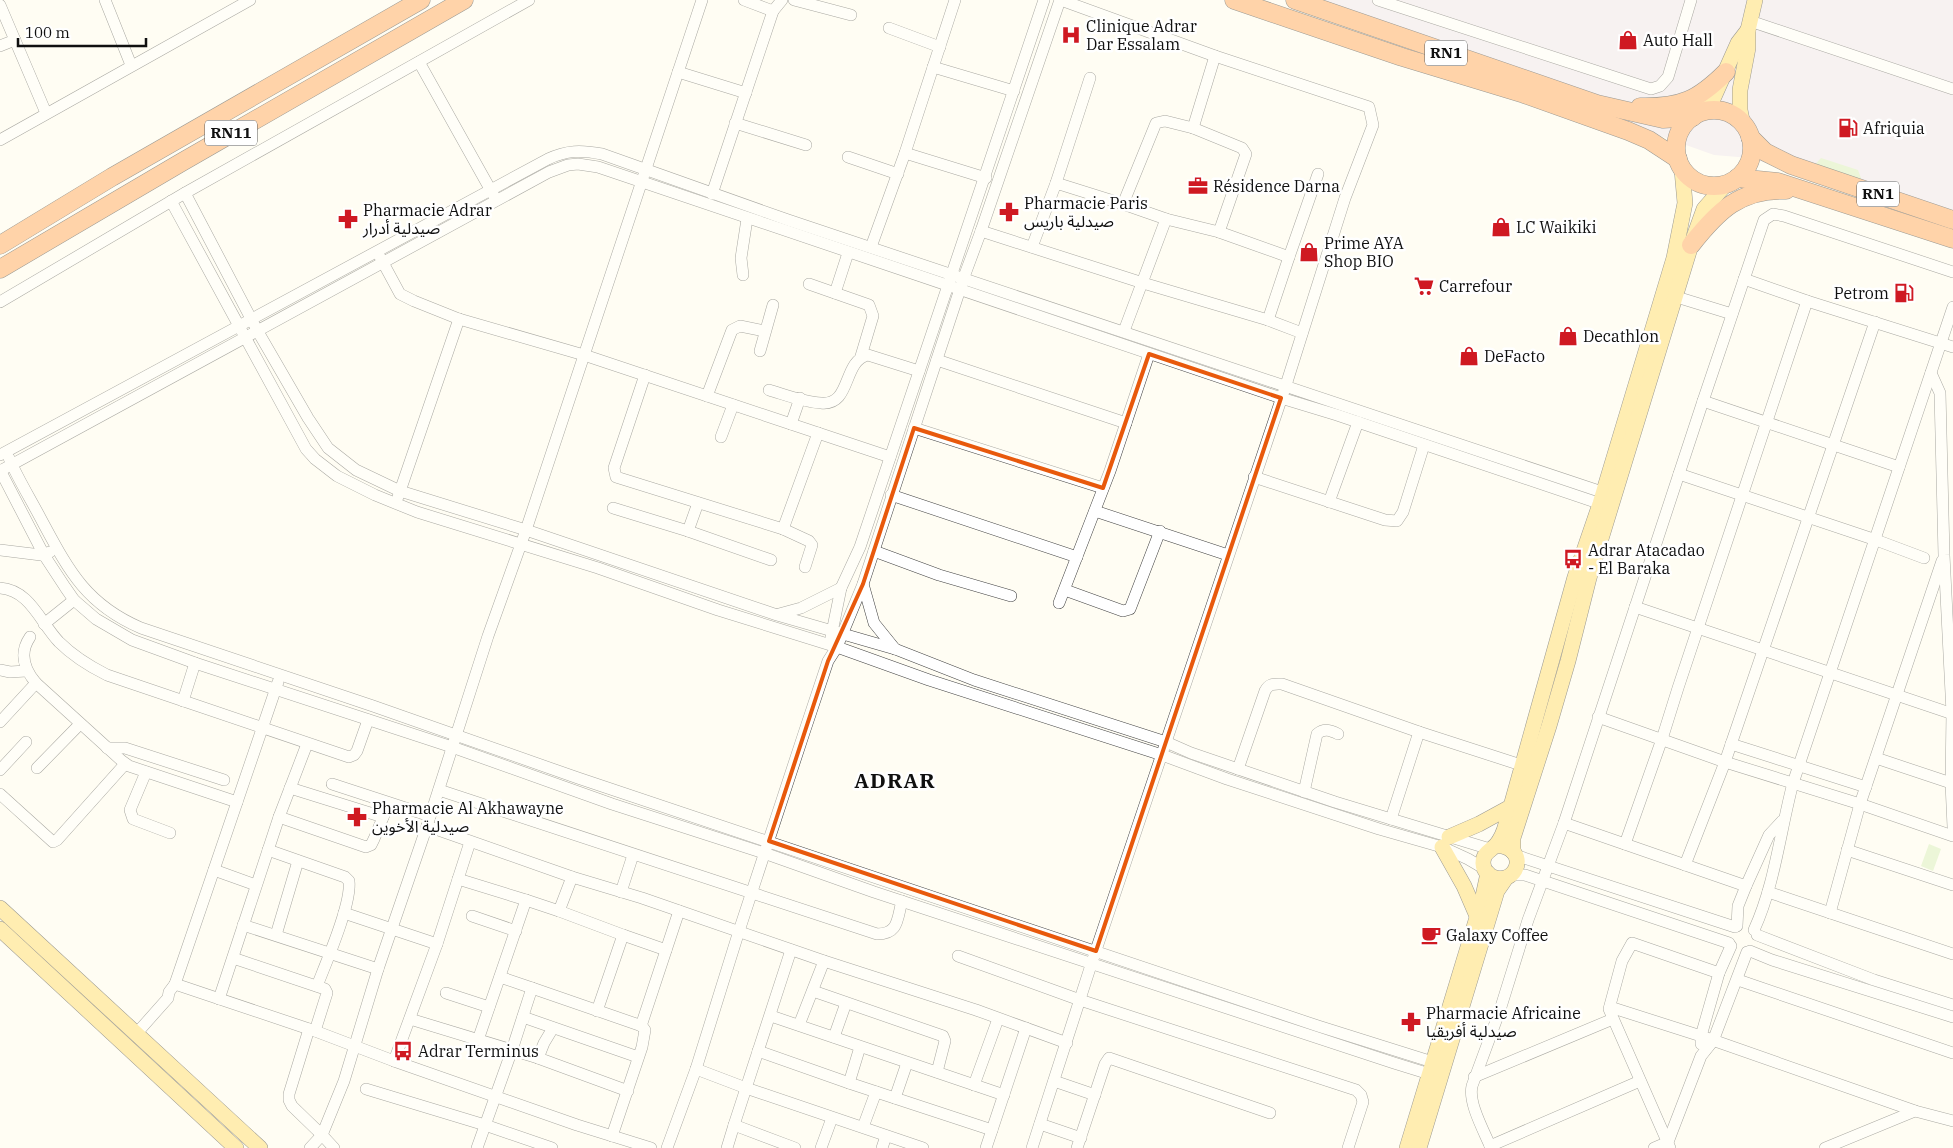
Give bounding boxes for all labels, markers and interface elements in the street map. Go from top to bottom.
scale bar [18,15,145,47]
place label: Clinique Adrar Dar Essalam [1086,16,1197,54]
text: 100 m [25,23,70,42]
hospital icon: Clinique Adrar Dar Essalam [1060,24,1082,46]
shop icon: Auto Hall [1617,29,1639,51]
place label: Auto Hall [1643,30,1713,50]
road number: RN1 [1425,40,1467,66]
fuel station icon: Afriquia [1837,117,1859,139]
place label: Afriquia [1863,118,1925,138]
road number: RN11 [205,120,257,146]
office icon: Résidence Darna [1187,175,1209,197]
place label: Résidence Darna [1213,176,1340,196]
road number: RN1 [1857,182,1899,206]
place label: Pharmacie Paris صيدلية باريس [1024,193,1148,231]
place label: Pharmacie Adrar صيدلية أدرار [362,200,492,238]
pharmacy icon: Pharmacie Paris صيدلية باريس [998,201,1020,223]
pharmacy icon: Pharmacie Adrar صيدلية أدرار [337,208,359,230]
shop icon: LC Waikiki [1490,216,1512,238]
place label: LC Waikiki [1516,217,1596,237]
place label: Prime AYA Shop BIO [1324,233,1404,271]
shop icon: Prime AYA Shop BIO [1298,241,1320,263]
supermarket icon: Carrefour [1413,275,1435,297]
place label: Carrefour [1439,276,1512,296]
fuel station icon: Petrom [1893,282,1915,304]
place label: Petrom [1834,283,1889,303]
shop icon: Decathlon [1557,325,1579,347]
place label: Decathlon [1583,326,1659,346]
shop icon: DeFacto [1458,345,1480,367]
place label: DeFacto [1484,346,1545,366]
place label: Adrar Atacadao - El Baraka [1588,540,1705,578]
bus stop icon: Adrar Atacadao - El Baraka [1562,548,1584,570]
district label: ADRAR [854,766,936,794]
place label: Pharmacie Al Akhawayne صيدلية الأخوين [372,798,564,836]
pharmacy icon: Pharmacie Al Akhawayne صيدلية الأخوين [346,806,368,828]
cafe icon: Galaxy Coffee [1420,924,1442,946]
place label: Galaxy Coffee [1446,925,1548,945]
place label: Pharmacie Africaine صيدلية أفريقيا [1426,1003,1581,1041]
pharmacy icon: Pharmacie Africaine صيدلية أفريقيا [1400,1011,1422,1033]
bus stop icon: Adrar Terminus [392,1040,414,1062]
place label: Adrar Terminus [418,1041,539,1061]

